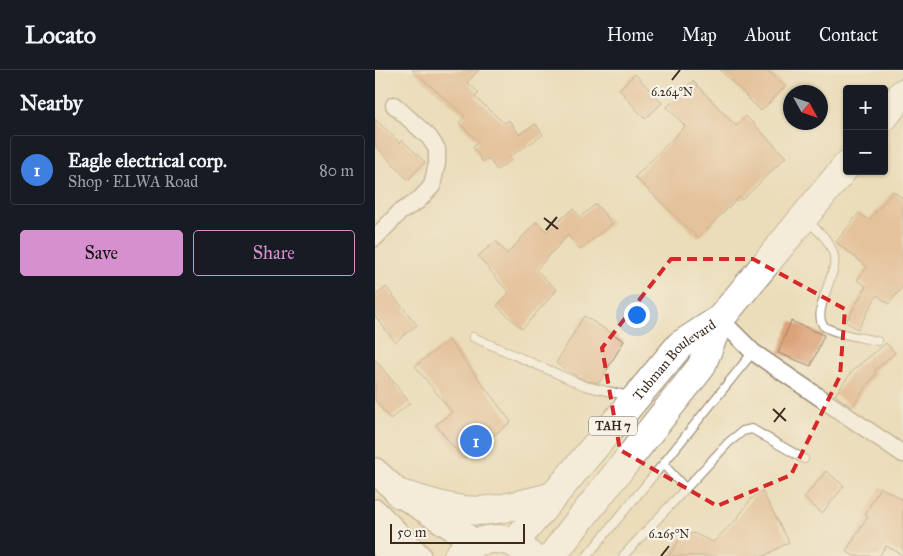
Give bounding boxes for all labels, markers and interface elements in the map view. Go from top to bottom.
text: Locato [25,20,96,50]
text: Home [607,24,654,46]
text: Map [682,24,717,46]
text: About [745,24,791,46]
text: Contact [819,24,878,46]
text: 6.264°N [651,85,693,99]
north arrow [783,85,828,130]
map controls [843,85,888,175]
button: + [843,85,888,130]
text: Nearby [20,90,83,116]
button: − [843,130,888,175]
text: Eagle electrical corp. [68,149,227,172]
text: 1 [34,161,40,180]
text: 80 m [319,161,354,180]
text: Shop · ELWA Road [68,172,198,191]
button: Save [20,230,183,276]
button: Share [193,230,355,276]
your location [624,302,650,328]
street label: Tubman Boulevard [629,316,719,404]
road number: TAH 7 [589,416,637,436]
pin: 1 [460,422,492,460]
scale bar [390,521,525,544]
text: 50 m [397,524,426,541]
text: 6.265°N [649,527,689,541]

